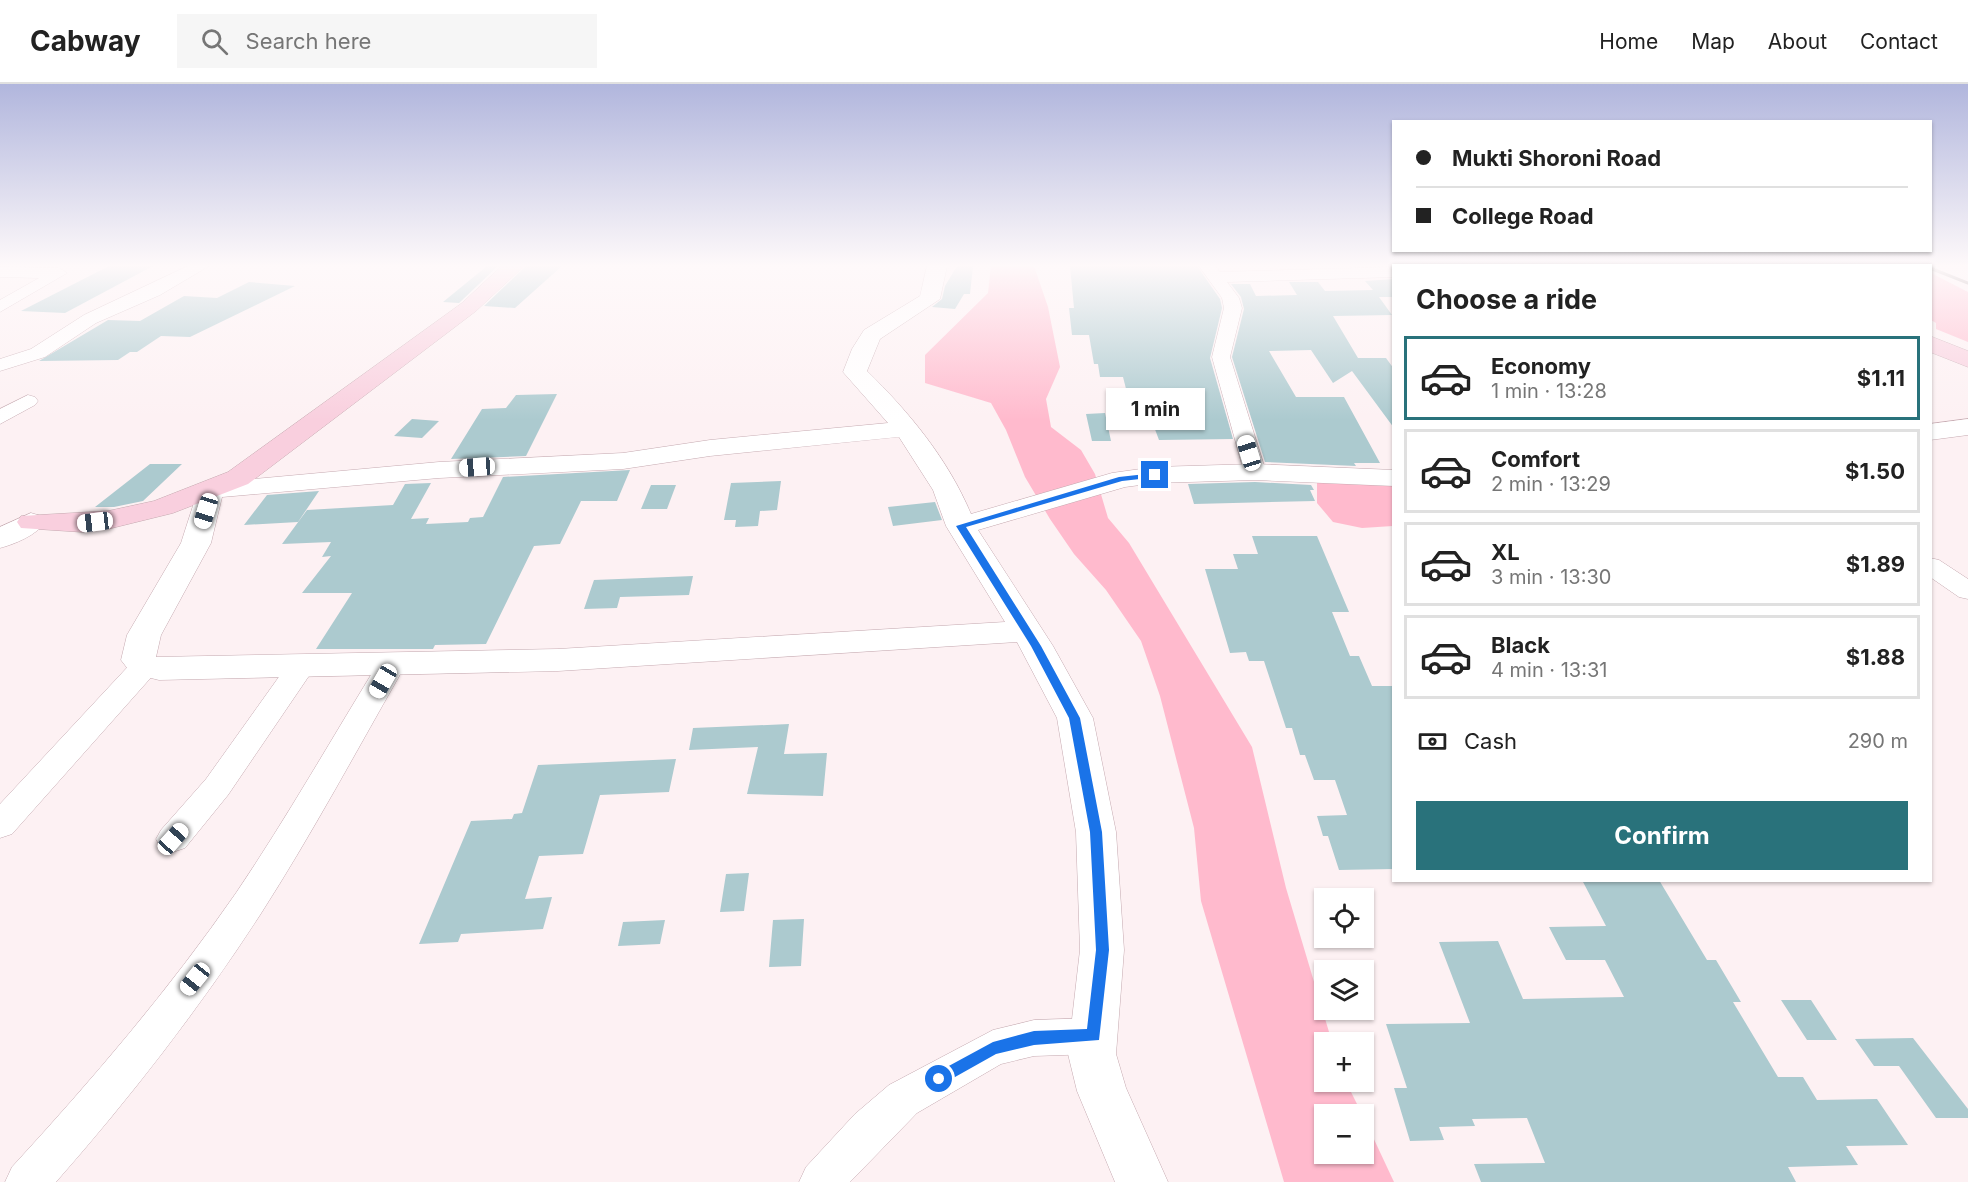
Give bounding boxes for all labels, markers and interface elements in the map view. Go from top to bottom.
search box [177,14,597,68]
text: Cabway [30,24,141,58]
icon: search [198,25,231,58]
text: Search here [246,28,371,54]
text: Home [1599,29,1658,54]
text: Map [1691,29,1735,54]
text: About [1768,29,1827,54]
text: Contact [1860,29,1938,54]
text: Mukti Shoroni Road [1452,145,1661,171]
text: College Road [1452,203,1594,229]
text: Choose a ride [1416,283,1597,316]
icon: car [1419,351,1473,405]
text: Economy [1491,353,1591,379]
text: $1.11 [1857,365,1905,391]
text: 1 min · 13:28 [1491,379,1607,403]
callout: 1 min [1106,388,1204,430]
text: 1 min [1131,397,1180,421]
car [1235,433,1263,473]
icon: car [1419,444,1473,498]
text: Comfort [1491,446,1580,472]
car [458,457,496,477]
text: $1.50 [1845,458,1905,484]
route end [1141,461,1168,488]
text: 2 min · 13:29 [1491,472,1611,496]
car [192,491,220,531]
car [76,511,114,533]
icon: car [1419,537,1473,591]
text: XL [1491,539,1520,565]
text: $1.89 [1846,551,1905,577]
text: 3 min · 13:30 [1491,565,1611,589]
icon: car [1419,630,1473,684]
text: Black [1491,632,1550,658]
text: $1.88 [1846,644,1905,670]
text: 4 min · 13:31 [1491,658,1607,682]
car [366,661,400,701]
icon: cash [1416,725,1449,758]
text: Cash [1464,728,1517,754]
text: 290 m [1848,729,1908,753]
button: Confirm [1416,801,1908,870]
car [154,820,192,858]
map controls [1314,888,1374,1164]
button: locate [1314,888,1374,948]
car [177,959,213,999]
button: layers [1314,960,1374,1020]
button: + [1314,1032,1374,1092]
route start [925,1065,952,1092]
button: − [1314,1104,1374,1164]

